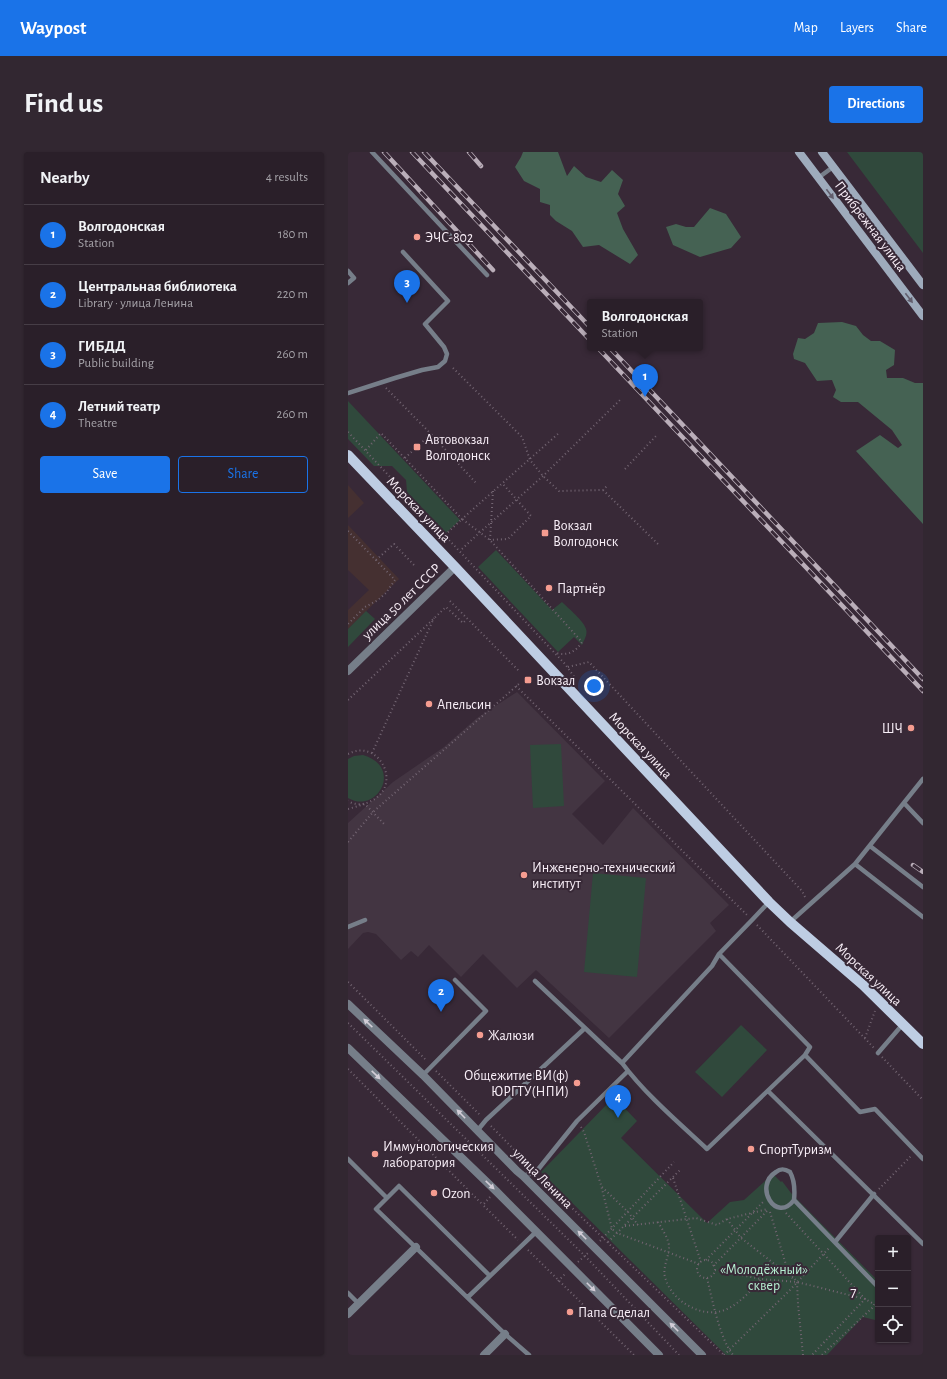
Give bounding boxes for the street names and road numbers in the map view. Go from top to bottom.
street label: Прибрежная улица [832,179,909,275]
street label: Морская улица [384,474,453,546]
street label: улица 50 лет СССР [359,561,443,643]
street label: Морская улица [606,710,675,782]
street label: Морская улица [832,941,905,1009]
street label: улица Ленина [509,1145,575,1212]

